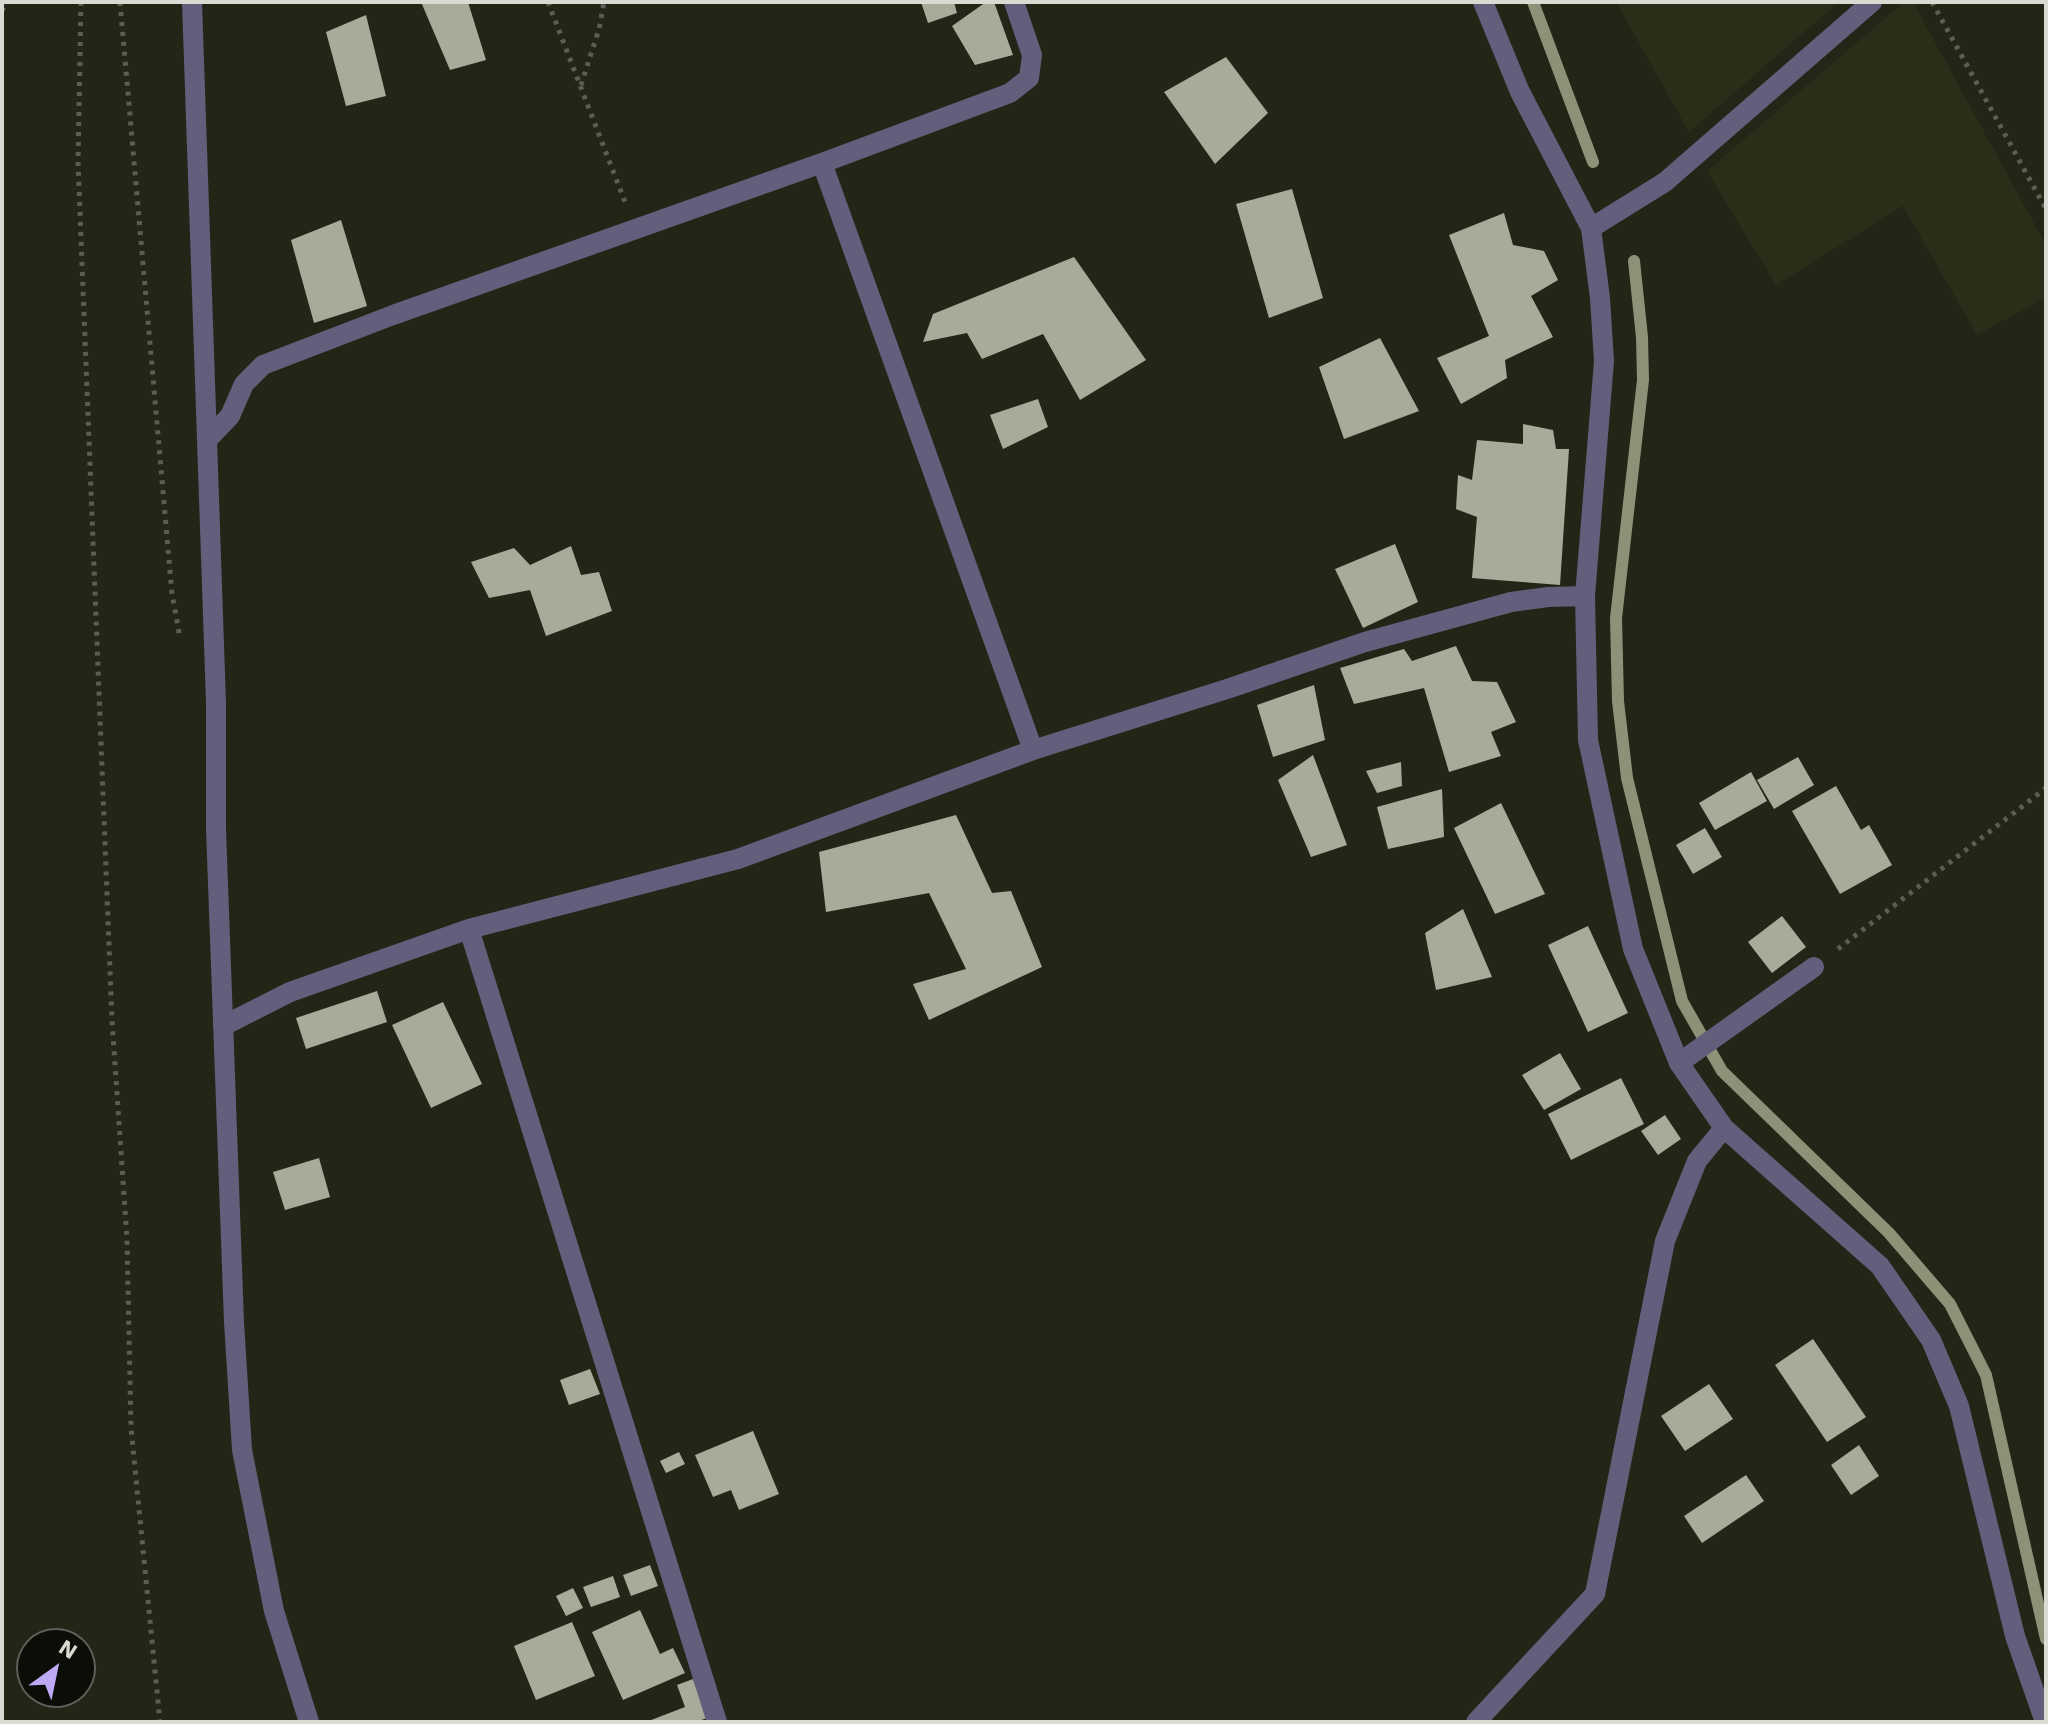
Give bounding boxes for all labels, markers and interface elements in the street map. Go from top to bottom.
north arrow [16,1628,96,1708]
text: N [55,1634,82,1664]

